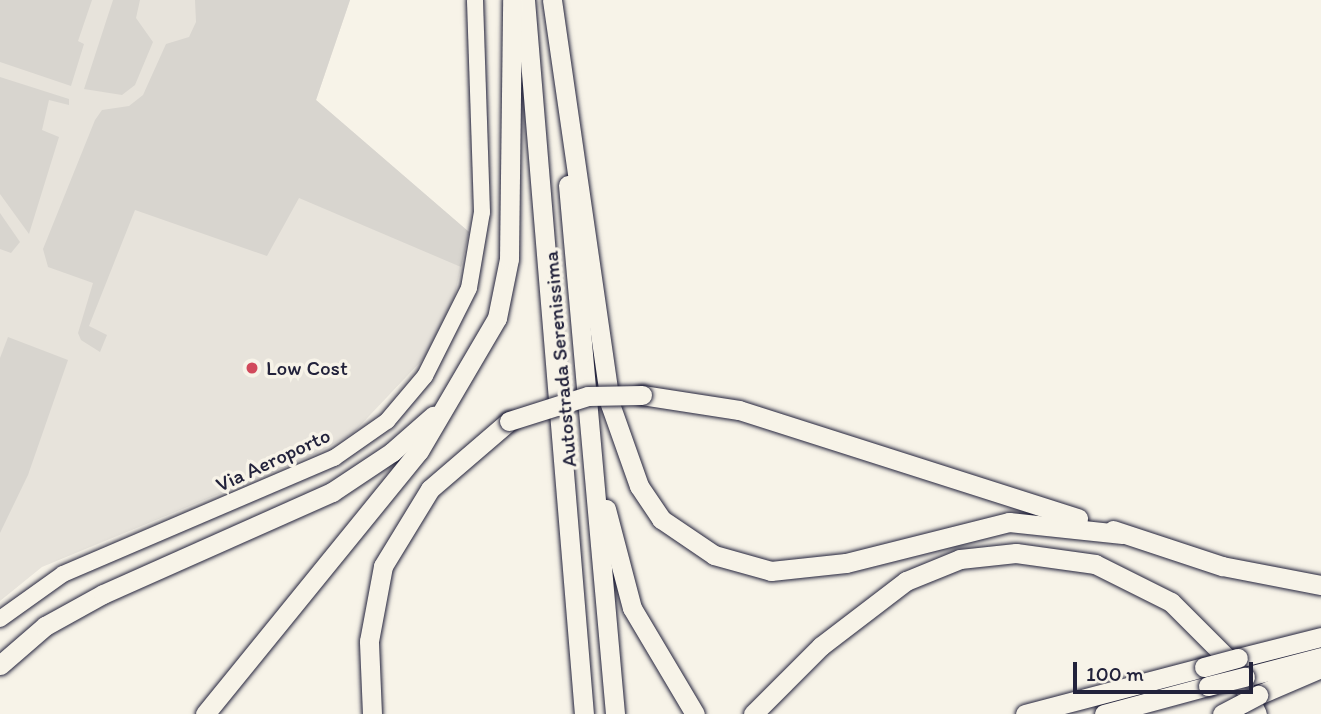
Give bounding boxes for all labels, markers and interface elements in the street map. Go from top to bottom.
street label: Autostrada Serenissima [538,251,582,467]
place label: Low Cost [266,355,348,381]
marker: Low Cost [244,360,260,376]
street label: Via Aeroporto [212,423,334,497]
scale bar [1076,648,1256,692]
text: 100 m [1086,661,1144,686]

